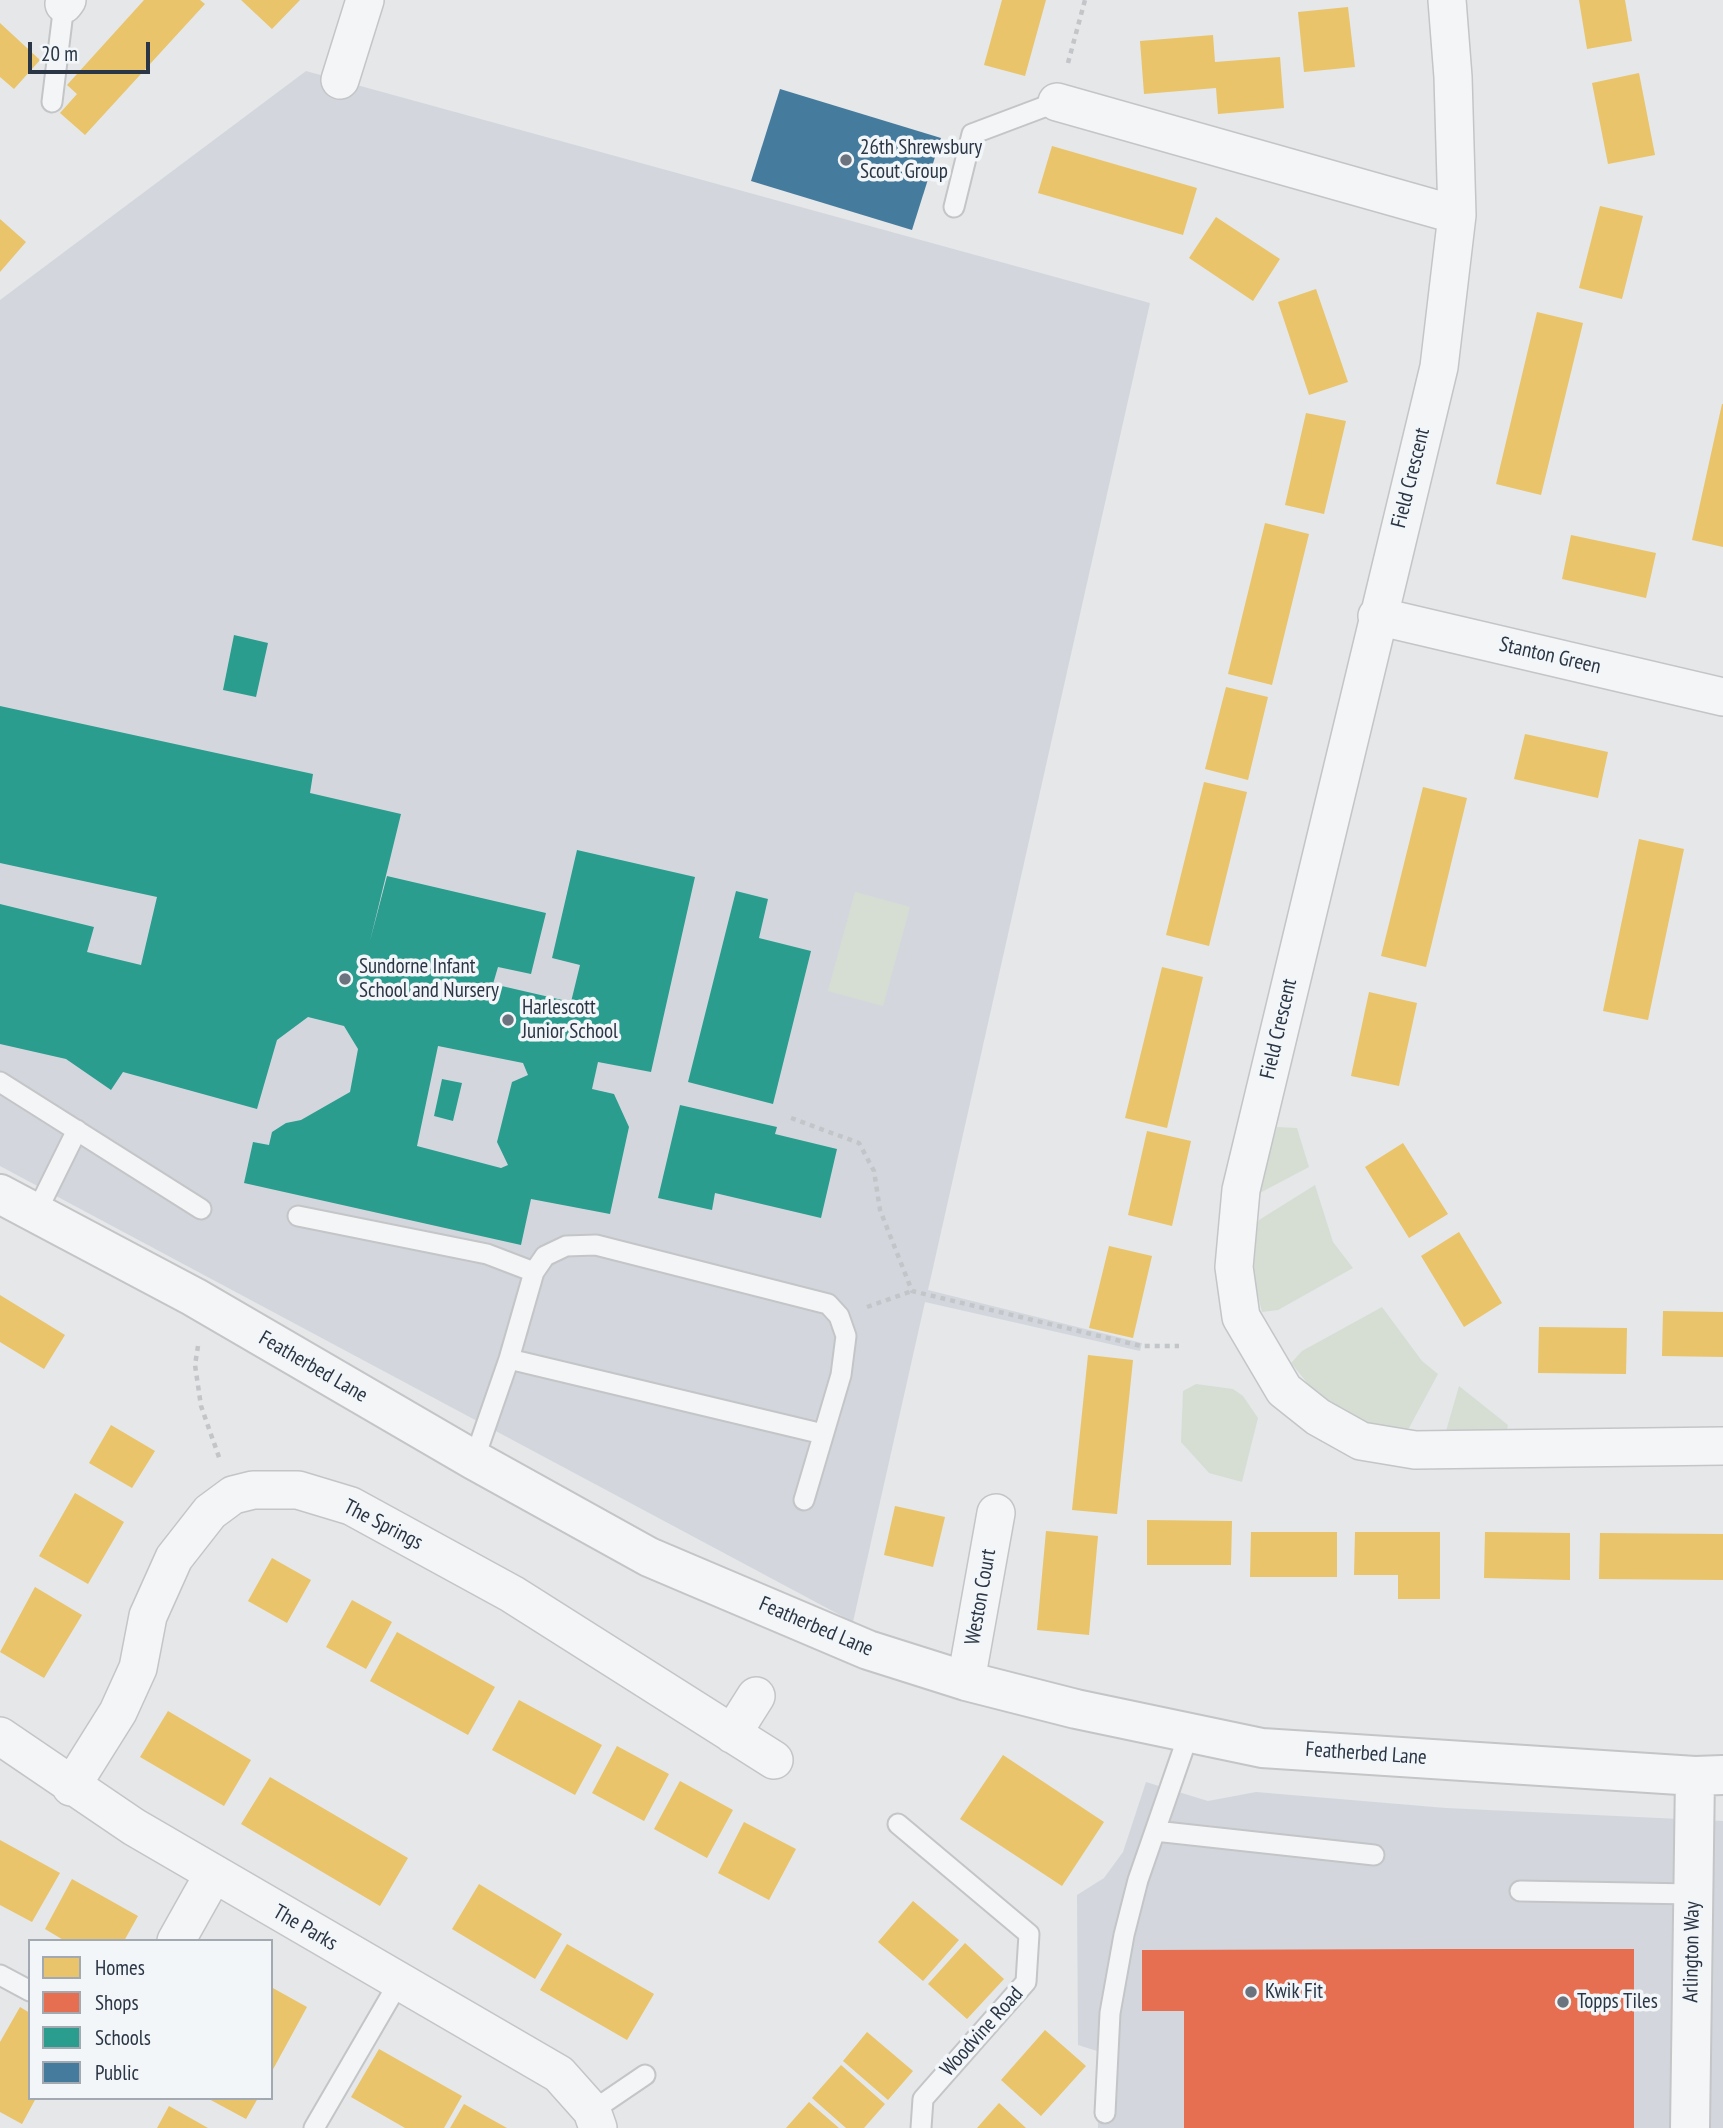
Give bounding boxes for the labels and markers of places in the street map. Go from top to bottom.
place label: 26th Shrewsbury Scout Group [860,135,982,185]
marker: 26th Shrewsbury Scout Group [838,152,854,168]
place label: Sundorne Infant School and Nursery [359,954,499,1004]
marker: Sundorne Infant School and Nursery [337,971,353,987]
place label: Harlescott Junior School [522,995,618,1045]
marker: Harlescott Junior School [500,1012,516,1028]
place label: Kwik Fit [1265,1979,1323,2005]
marker: Kwik Fit [1243,1984,1259,2000]
place label: Topps Tiles [1577,1989,1658,2015]
marker: Topps Tiles [1555,1994,1571,2010]

